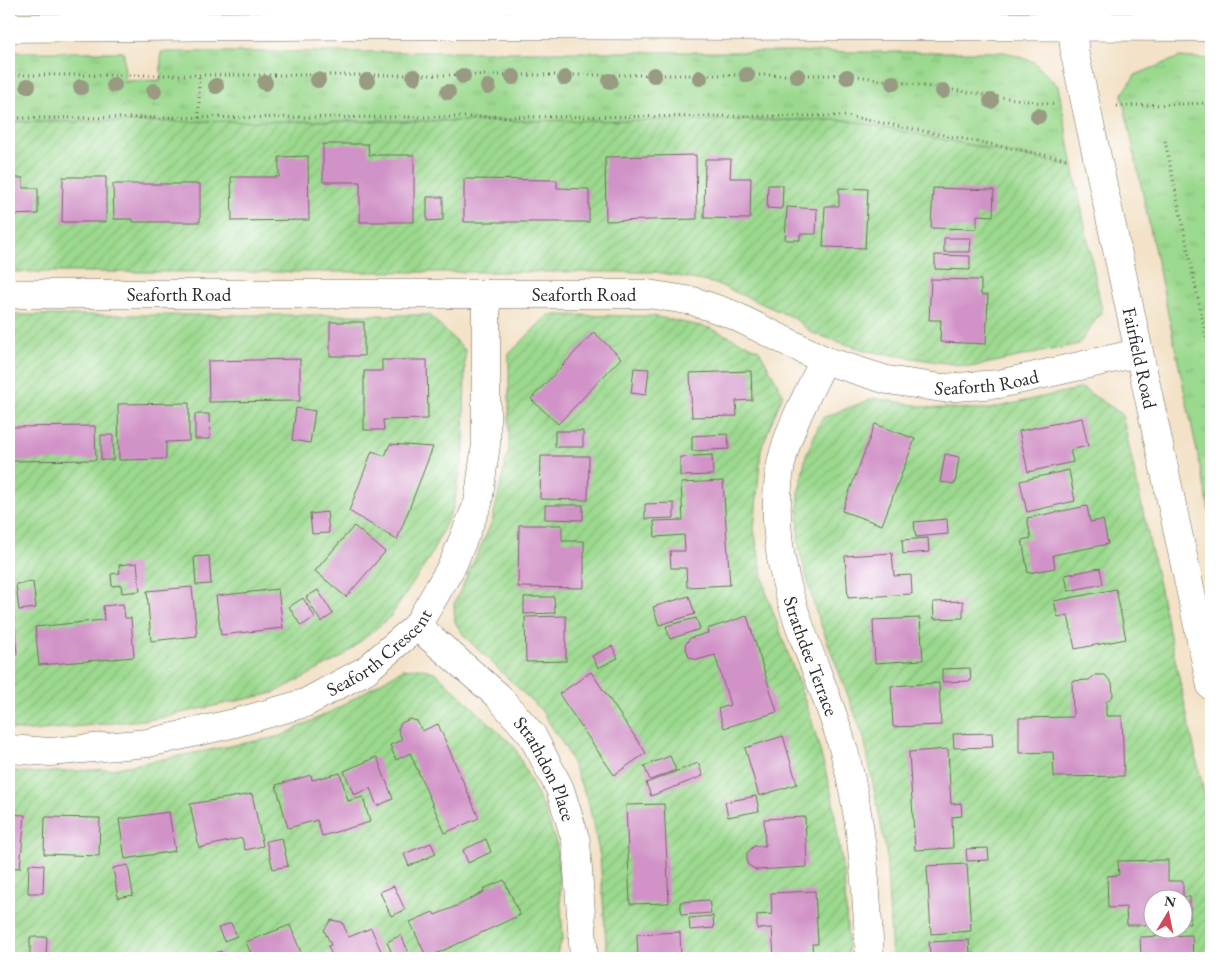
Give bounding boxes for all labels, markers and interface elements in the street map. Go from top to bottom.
street label: Seaforth Road [127,282,232,307]
street label: Seaforth Road [532,282,637,307]
street label: Fairfield Road [1117,305,1163,411]
street label: Seaforth Road [933,363,1041,401]
street label: Strathdee Terrace [778,593,845,719]
street label: Seaforth Crescent [322,604,437,702]
street label: Strathdon Place [509,711,582,824]
north arrow [1142,890,1192,940]
text: N [1163,891,1178,911]

